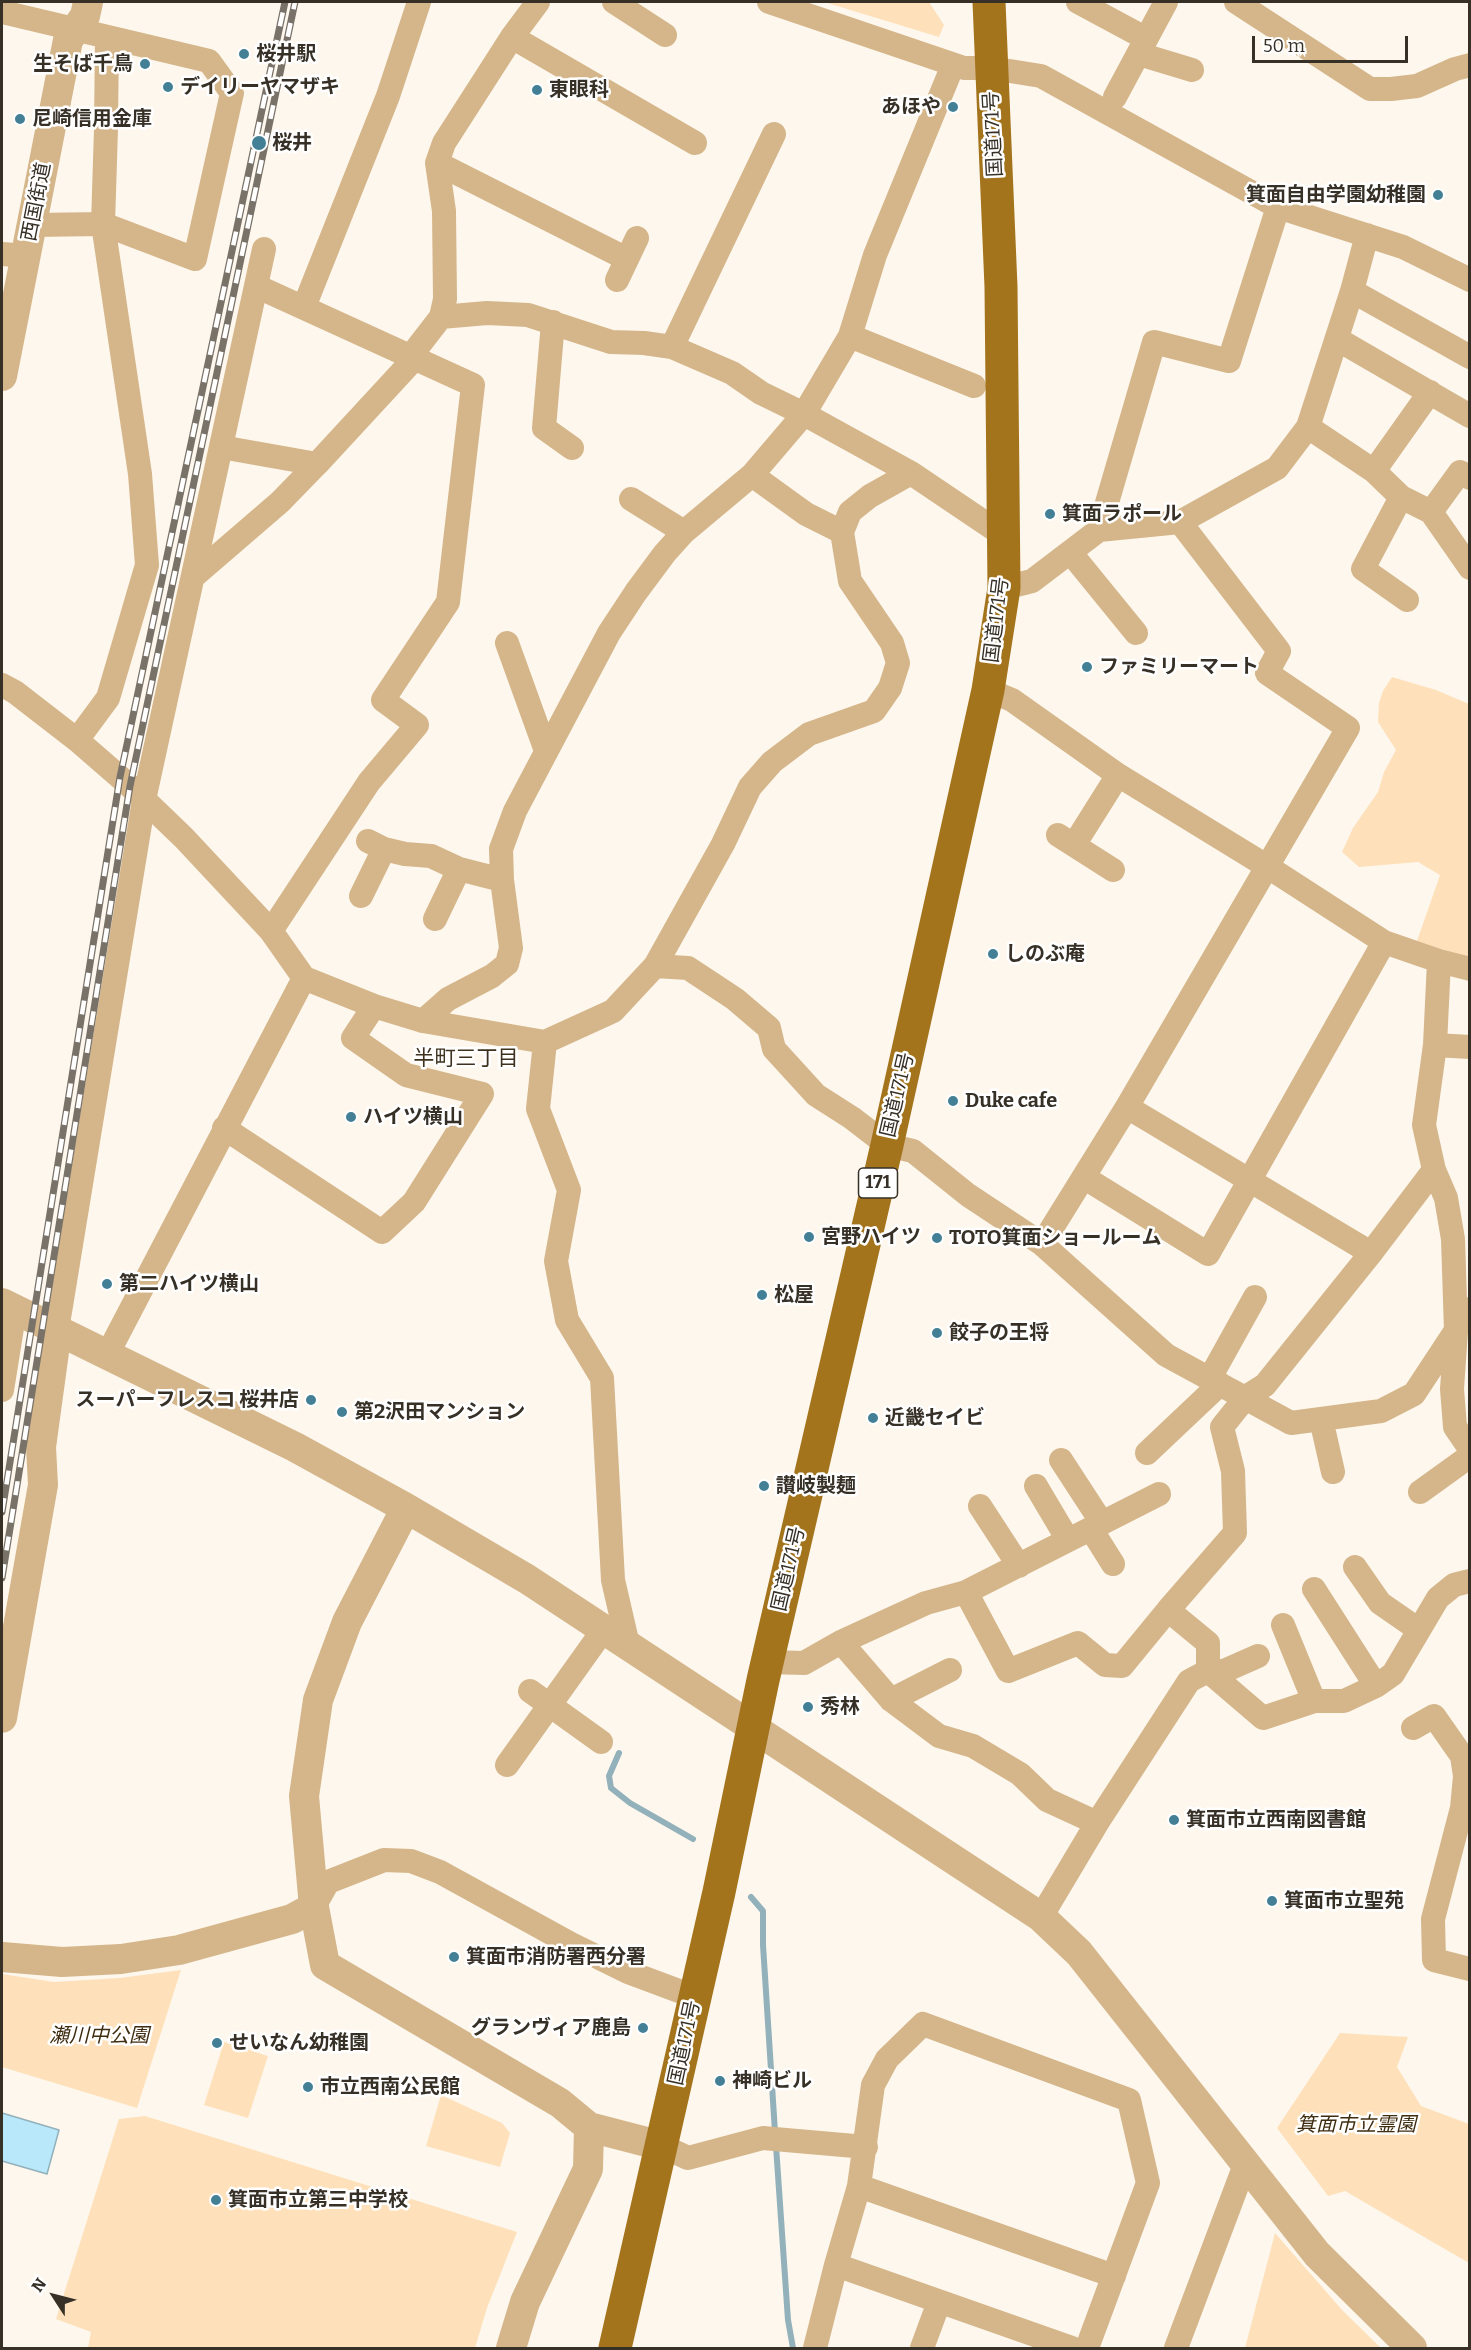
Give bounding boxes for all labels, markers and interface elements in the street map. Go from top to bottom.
scale bar [1255,24,1411,62]
text: 50 m [1263,35,1305,57]
place label: 桜井駅 [256,42,316,66]
marker: 桜井駅 [237,47,251,61]
place label: 生そば千鳥 [33,52,133,76]
marker: 生そば千鳥 [138,57,152,71]
place label: デイリーヤマザキ [180,75,340,99]
place label: 東眼科 [549,78,609,102]
marker: デイリーヤマザキ [161,80,175,94]
marker: 東眼科 [530,83,544,97]
street label: 国道171号 [980,90,1008,178]
place label: あほや [881,95,941,119]
marker: あほや [946,100,960,114]
place label: 尼崎信用金庫 [32,107,152,131]
marker: 尼崎信用金庫 [13,112,27,126]
place label: 桜井 [272,131,312,155]
marker: 桜井 [250,134,268,152]
street label: 西国街道 [18,160,56,244]
place label: 箕面自由学園幼稚園 [1246,183,1426,207]
marker: 箕面自由学園幼稚園 [1431,188,1445,202]
place label: 箕面ラポール [1062,502,1182,526]
marker: 箕面ラポール [1043,507,1057,521]
street label: 国道171号 [980,576,1014,664]
place label: ファミリーマート [1099,655,1259,679]
marker: ファミリーマート [1080,660,1094,674]
place label: しのぶ庵 [1005,942,1085,966]
marker: しのぶ庵 [986,947,1000,961]
district label: 半町三丁目 [414,1046,518,1072]
street label: 国道171号 [877,1050,919,1140]
place label: Duke cafe [965,1089,1057,1113]
marker: Duke cafe [946,1094,960,1108]
place label: ハイツ横山 [363,1105,463,1129]
marker: ハイツ横山 [344,1110,358,1124]
road number: 171 [858,1168,898,1198]
place label: 宮野ハイツ [821,1225,921,1249]
place label: TOTO箕面ショールーム [949,1226,1161,1250]
marker: 宮野ハイツ [802,1230,816,1244]
marker: TOTO箕面ショールーム [930,1231,944,1245]
place label: 第二ハイツ横山 [119,1272,259,1296]
marker: 第二ハイツ横山 [100,1277,114,1291]
place label: 松屋 [774,1283,814,1307]
marker: 松屋 [755,1288,769,1302]
place label: 餃子の王将 [949,1321,1049,1345]
marker: 餃子の王将 [930,1326,944,1340]
place label: スーパーフレスコ 桜井店 [75,1388,299,1412]
marker: スーパーフレスコ 桜井店 [304,1393,318,1407]
place label: 第2沢田マンション [354,1400,525,1424]
marker: 第2沢田マンション [335,1405,349,1419]
place label: 近畿セイビ [885,1406,985,1430]
marker: 近畿セイビ [866,1411,880,1425]
place label: 讃岐製麺 [776,1474,856,1498]
marker: 讃岐製麺 [757,1479,771,1493]
street label: 国道171号 [768,1524,810,1614]
place label: 秀林 [820,1695,860,1719]
marker: 秀林 [801,1700,815,1714]
place label: 箕面市立西南図書館 [1186,1808,1366,1832]
marker: 箕面市立西南図書館 [1167,1813,1181,1827]
place label: 箕面市立聖苑 [1284,1889,1404,1913]
marker: 箕面市立聖苑 [1265,1894,1279,1908]
place label: 箕面市消防署西分署 [466,1945,646,1969]
marker: 箕面市消防署西分署 [447,1950,461,1964]
street label: 国道171号 [664,1998,706,2088]
place label: グランヴィア鹿島 [471,2016,631,2040]
marker: グランヴィア鹿島 [636,2021,650,2035]
park label: 瀬川中公園 [49,2024,149,2048]
place label: せいなん幼稚園 [229,2031,369,2055]
marker: せいなん幼稚園 [210,2036,224,2050]
place label: 神崎ビル [732,2069,812,2093]
marker: 神崎ビル [713,2074,727,2088]
place label: 市立西南公民館 [320,2075,460,2099]
marker: 市立西南公民館 [301,2080,315,2094]
park label: 箕面市立霊園 [1296,2113,1416,2137]
place label: 箕面市立第三中学校 [228,2188,408,2212]
marker: 箕面市立第三中学校 [209,2193,223,2207]
north arrow [24,2266,84,2326]
text: N [28,2275,50,2296]

